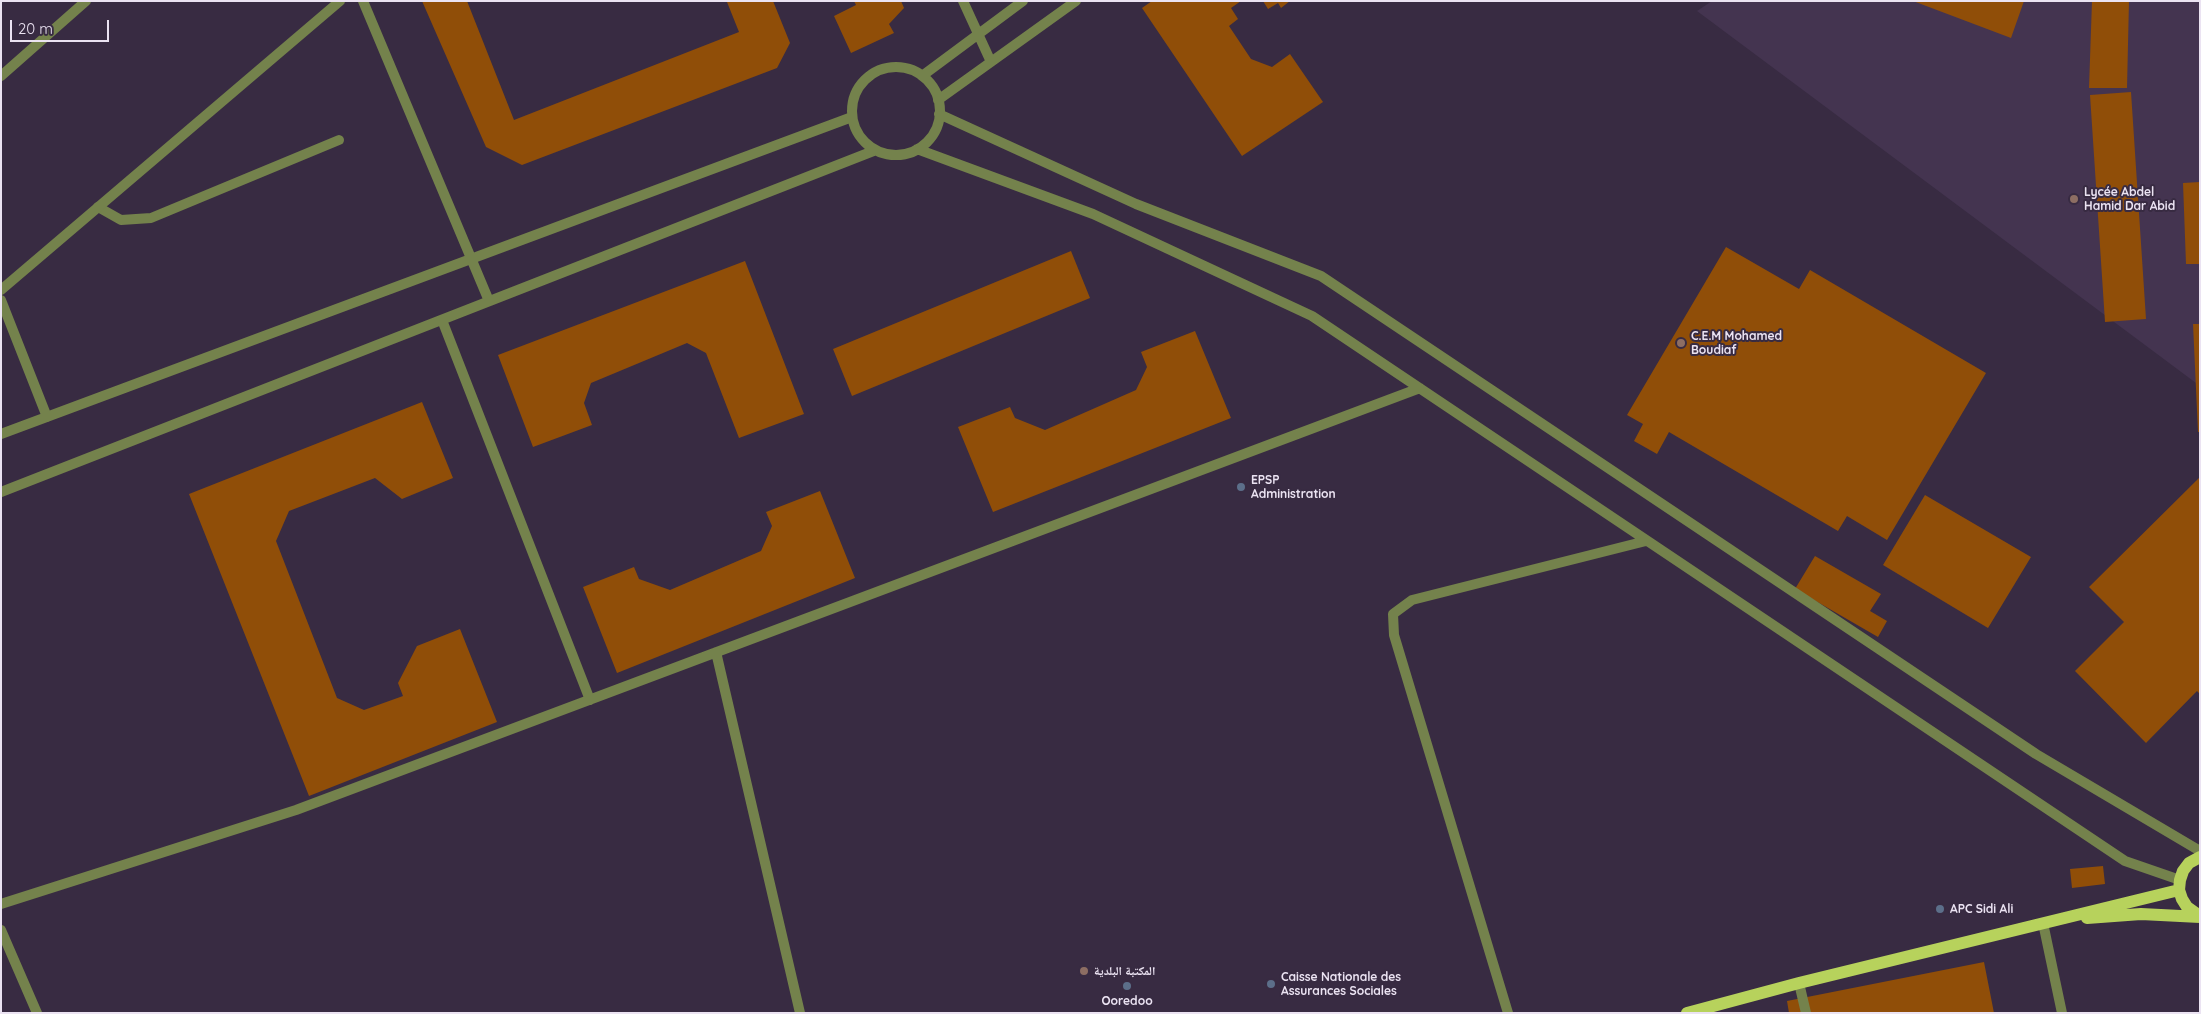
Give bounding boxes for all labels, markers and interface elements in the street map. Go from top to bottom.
scale bar [12,10,111,42]
text: 20 m [18,19,53,38]
place label: Lycée Abdel Hamid Dar Abid [2084,185,2175,213]
marker: Lycée Abdel Hamid Dar Abid [2068,193,2080,205]
place label: C.E.M Mohamed Boudiaf [1691,329,1782,357]
marker: C.E.M Mohamed Boudiaf [1675,337,1687,349]
place label: EPSP Administration [1251,473,1336,501]
marker: EPSP Administration [1235,481,1247,493]
place label: APC Sidi Ali [1950,902,2013,916]
marker: APC Sidi Ali [1934,903,1946,915]
place label: المكتبة البلدية [1094,964,1155,978]
marker: المكتبة البلدية [1078,965,1090,977]
place label: Caisse Nationale des Assurances Sociales [1281,970,1401,998]
marker: Caisse Nationale des Assurances Sociales [1265,978,1277,990]
marker: Ooredoo [1121,980,1133,992]
place label: Ooredoo [1101,994,1153,1008]

